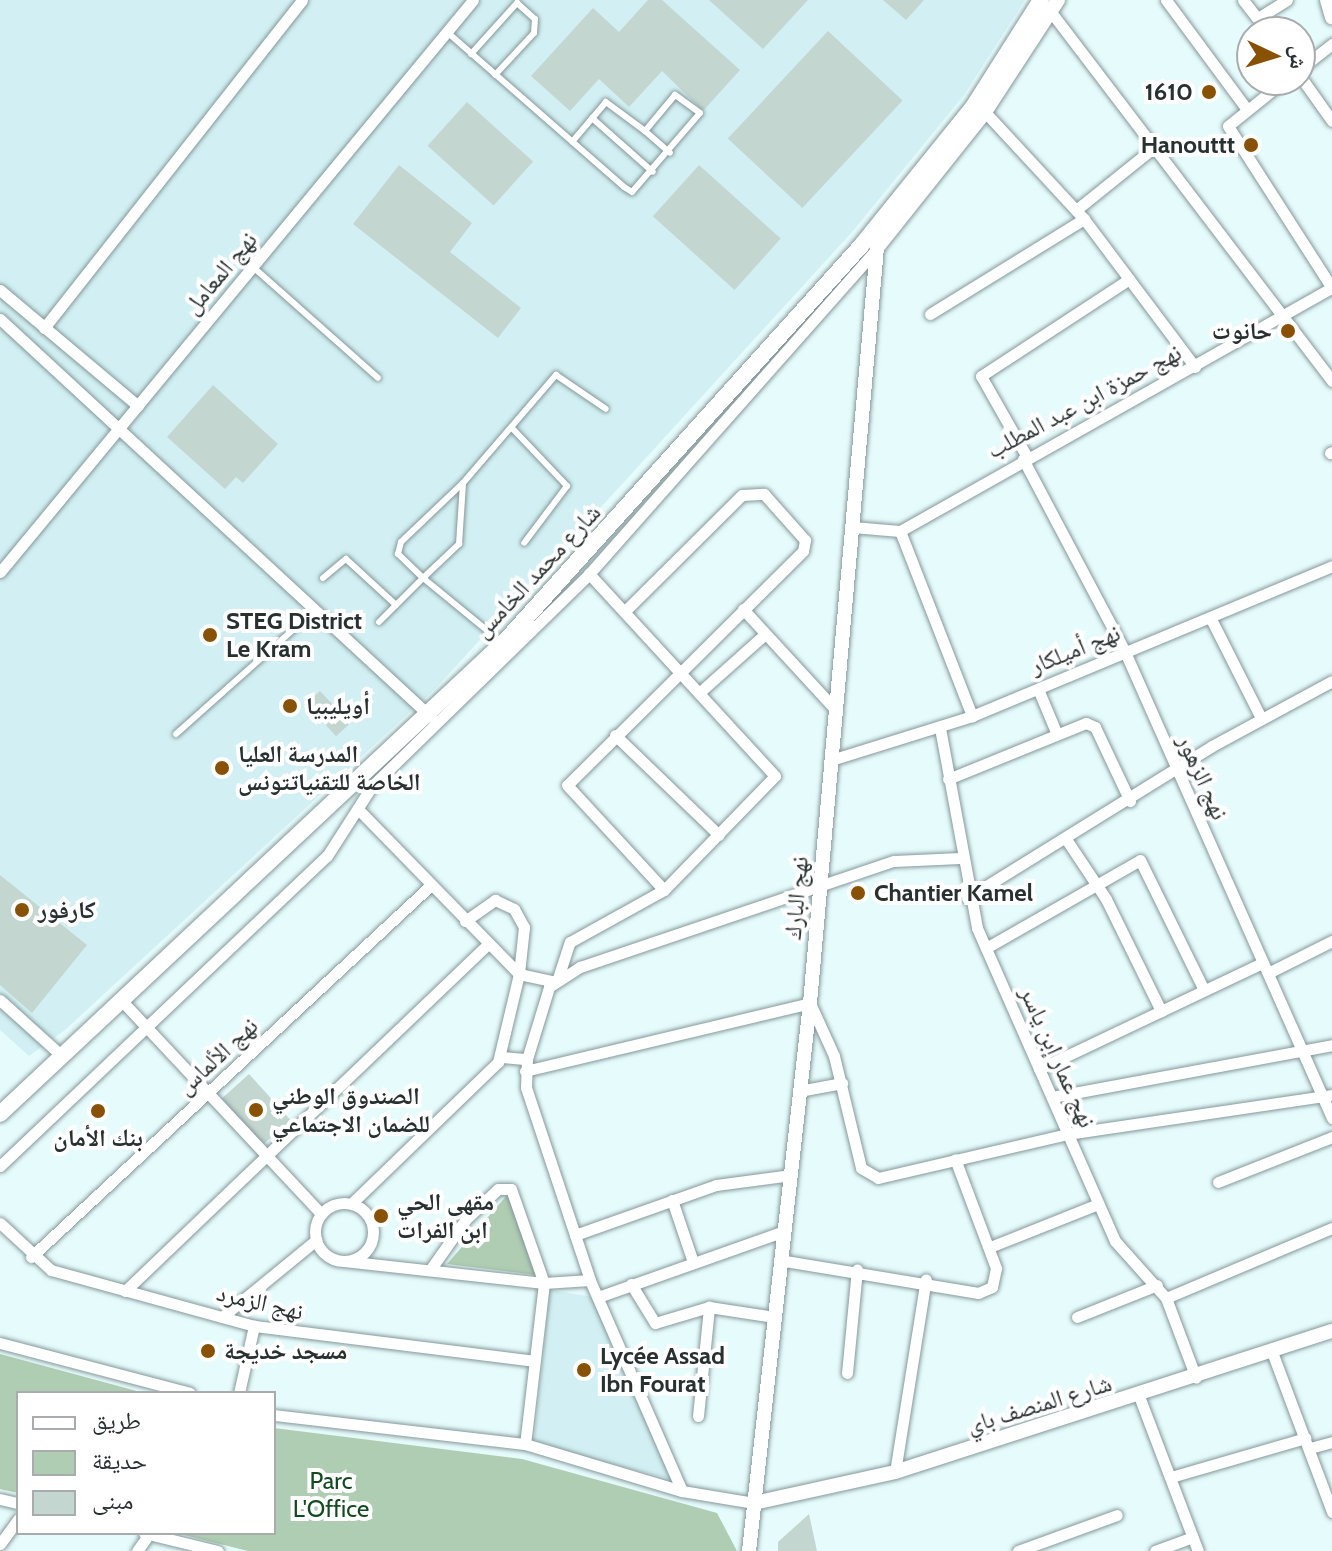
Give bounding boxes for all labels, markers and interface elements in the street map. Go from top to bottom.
north arrow [1236,16,1316,96]
text: ش [1284,45,1313,70]
place label: 1610 [1145,78,1193,106]
marker: 1610 [1200,83,1218,101]
place label: Hanouttt [1141,131,1235,159]
marker: Hanouttt [1242,136,1260,154]
street label: نهج المعامل [177,226,263,320]
place label: حانوت [1212,317,1272,345]
marker: حانوت [1279,322,1297,340]
street label: نهج حمزة ابن عبد المطلب [982,338,1186,464]
street label: شارع محمد الخامس [468,498,606,644]
place label: STEG District Le Kram [226,607,362,663]
street label: نهج أميلكار [1026,618,1124,680]
marker: STEG District Le Kram [201,626,219,644]
place label: أويليبيا [306,692,370,720]
marker: أويليبيا [281,697,299,715]
street label: نهج الزهور [1171,730,1235,824]
place label: المدرسة العليا الخاصة للتقنياتتونس [238,740,421,796]
marker: المدرسة العليا الخاصة للتقنياتتونس [213,759,231,777]
street label: نهج البارك [778,855,814,941]
place label: Chantier Kamel [874,879,1033,907]
marker: Chantier Kamel [849,884,867,902]
place label: كارفور [38,896,96,924]
marker: كارفور [13,901,31,919]
street label: نهج عمار إبن ياسر [1014,982,1102,1132]
street label: نهج الألماس [170,1011,264,1101]
place label: الصندوق الوطني للضمان الاجتماعي [272,1082,430,1138]
marker: الصندوق الوطني للضمان الاجتماعي [247,1101,265,1119]
marker: بنك الأمان [89,1102,107,1120]
place label: بنك الأمان [53,1124,143,1152]
place label: مقهى الحي ابن الفرات [397,1188,494,1244]
marker: مقهى الحي ابن الفرات [372,1207,390,1225]
street label: نهج الزمرد [214,1278,306,1326]
place label: مسجد خديجة [224,1337,347,1365]
marker: مسجد خديجة [199,1342,217,1360]
place label: Lycée Assad Ibn Fourat [600,1342,725,1398]
marker: Lycée Assad Ibn Fourat [575,1361,593,1379]
street label: شارع المنصف باي [963,1368,1115,1440]
legend [16,1391,276,1535]
text: طريق [92,1406,141,1435]
text: حديقة [92,1446,147,1475]
park label: Parc L'Office [293,1467,369,1523]
text: مبنى [92,1486,133,1515]

